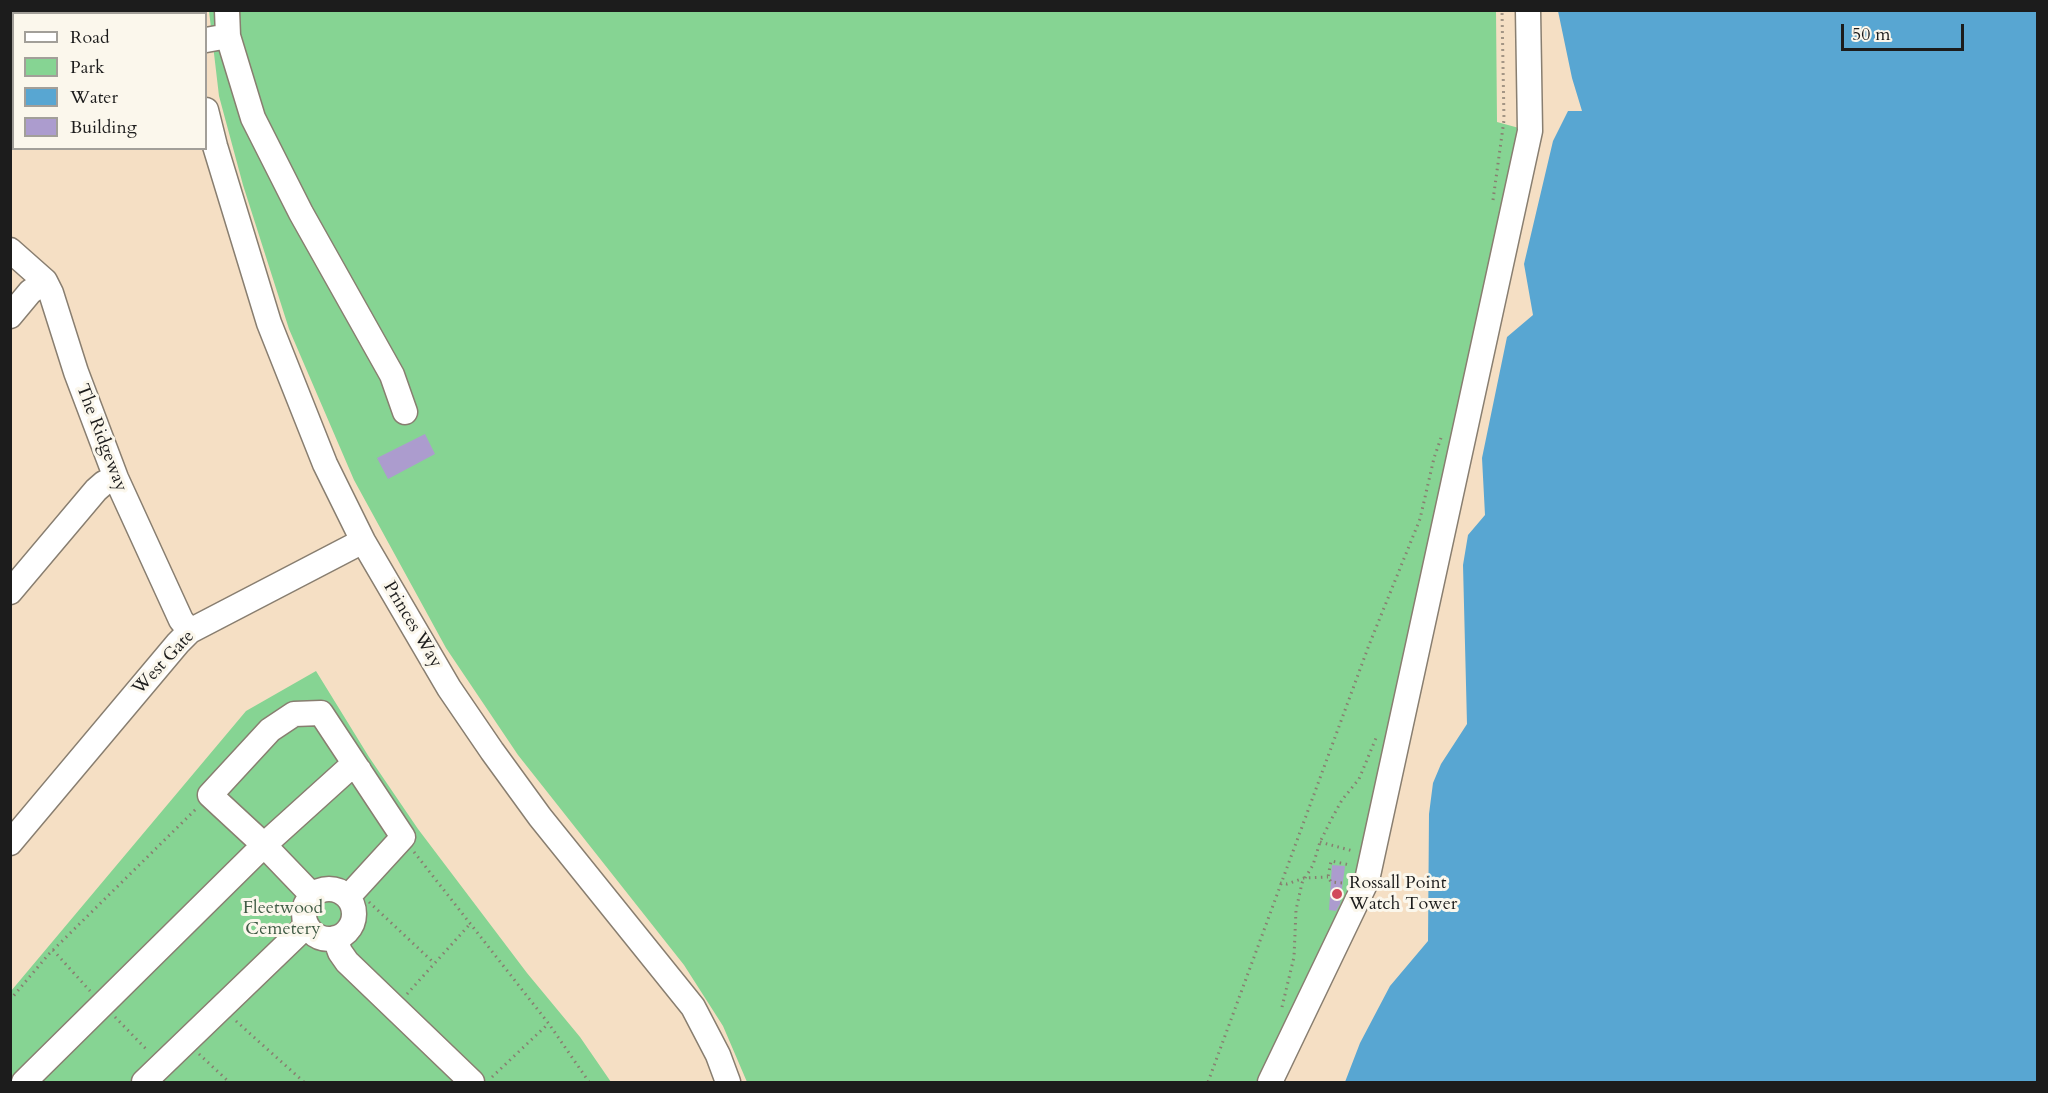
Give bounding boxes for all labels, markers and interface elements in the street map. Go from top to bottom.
legend [12,12,207,150]
scale bar [1844,12,1967,50]
text: 50 m [1852,22,1891,47]
text: Road [70,25,110,50]
text: Park [70,55,105,80]
text: Water [70,85,118,110]
text: Building [70,115,137,140]
street label: The Ridgeway [71,381,131,495]
street label: Princes Way [378,578,446,672]
street label: West Gate [129,626,199,700]
place label: Rossall Point Watch Tower [1349,873,1457,916]
marker: Rossall Point Watch Tower [1330,887,1344,901]
park label: Fleetwood Cemetery [243,898,323,940]

